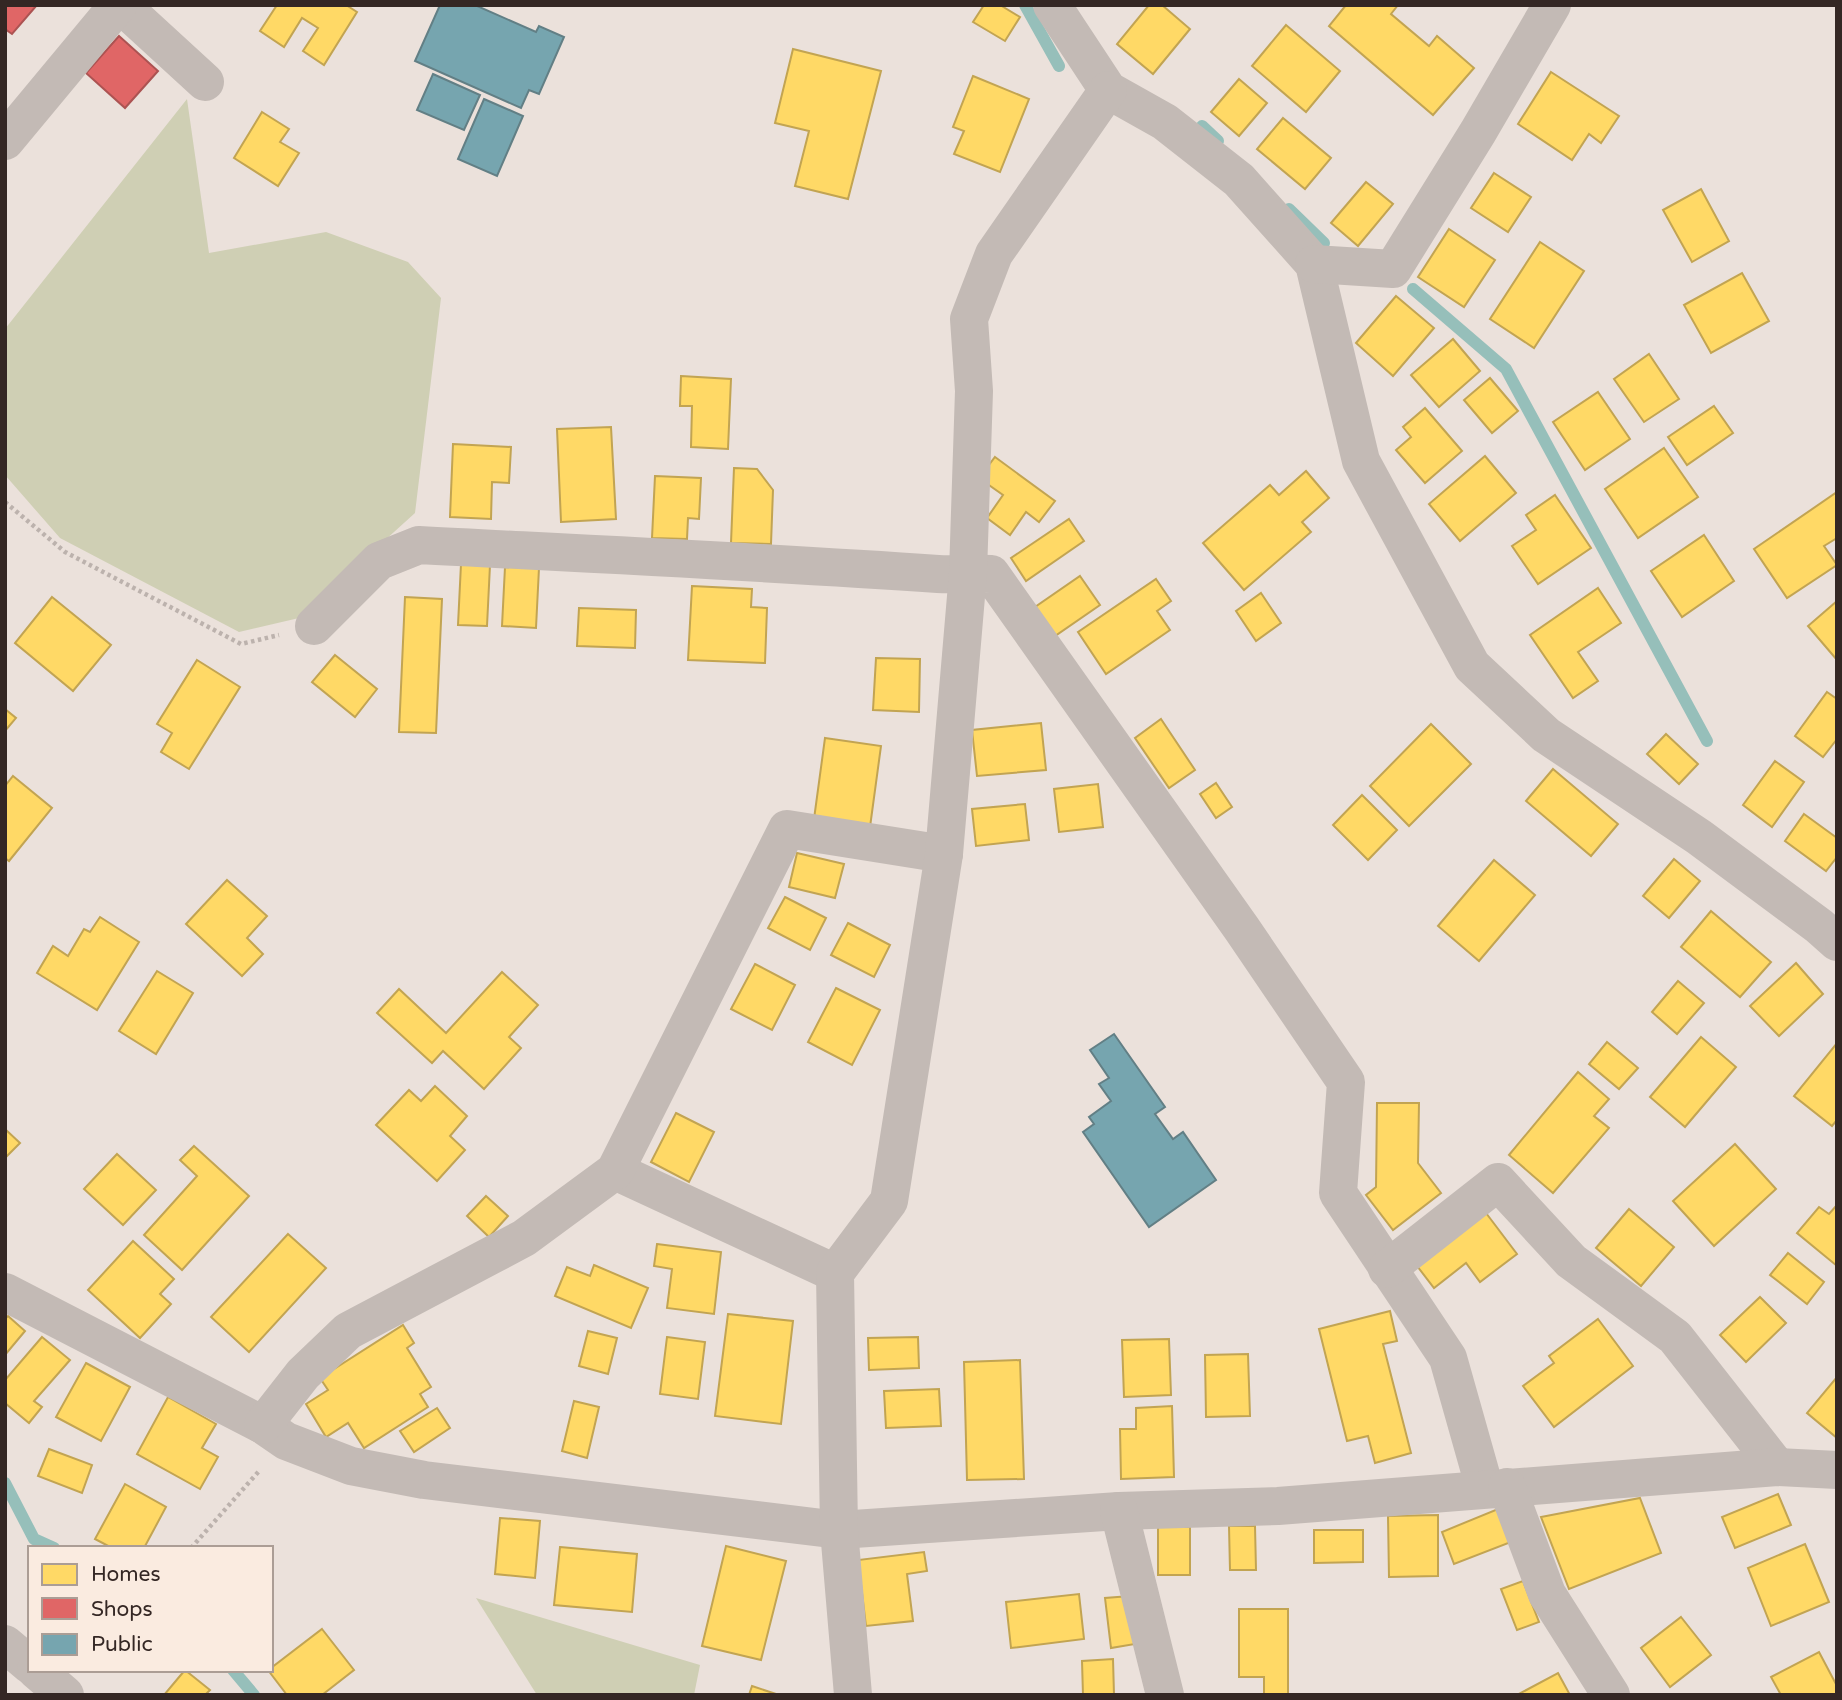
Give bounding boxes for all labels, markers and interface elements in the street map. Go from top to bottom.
legend [28,1546,273,1672]
text: Homes [91,1562,161,1587]
text: Shops [91,1597,153,1622]
text: Public [91,1632,153,1657]

